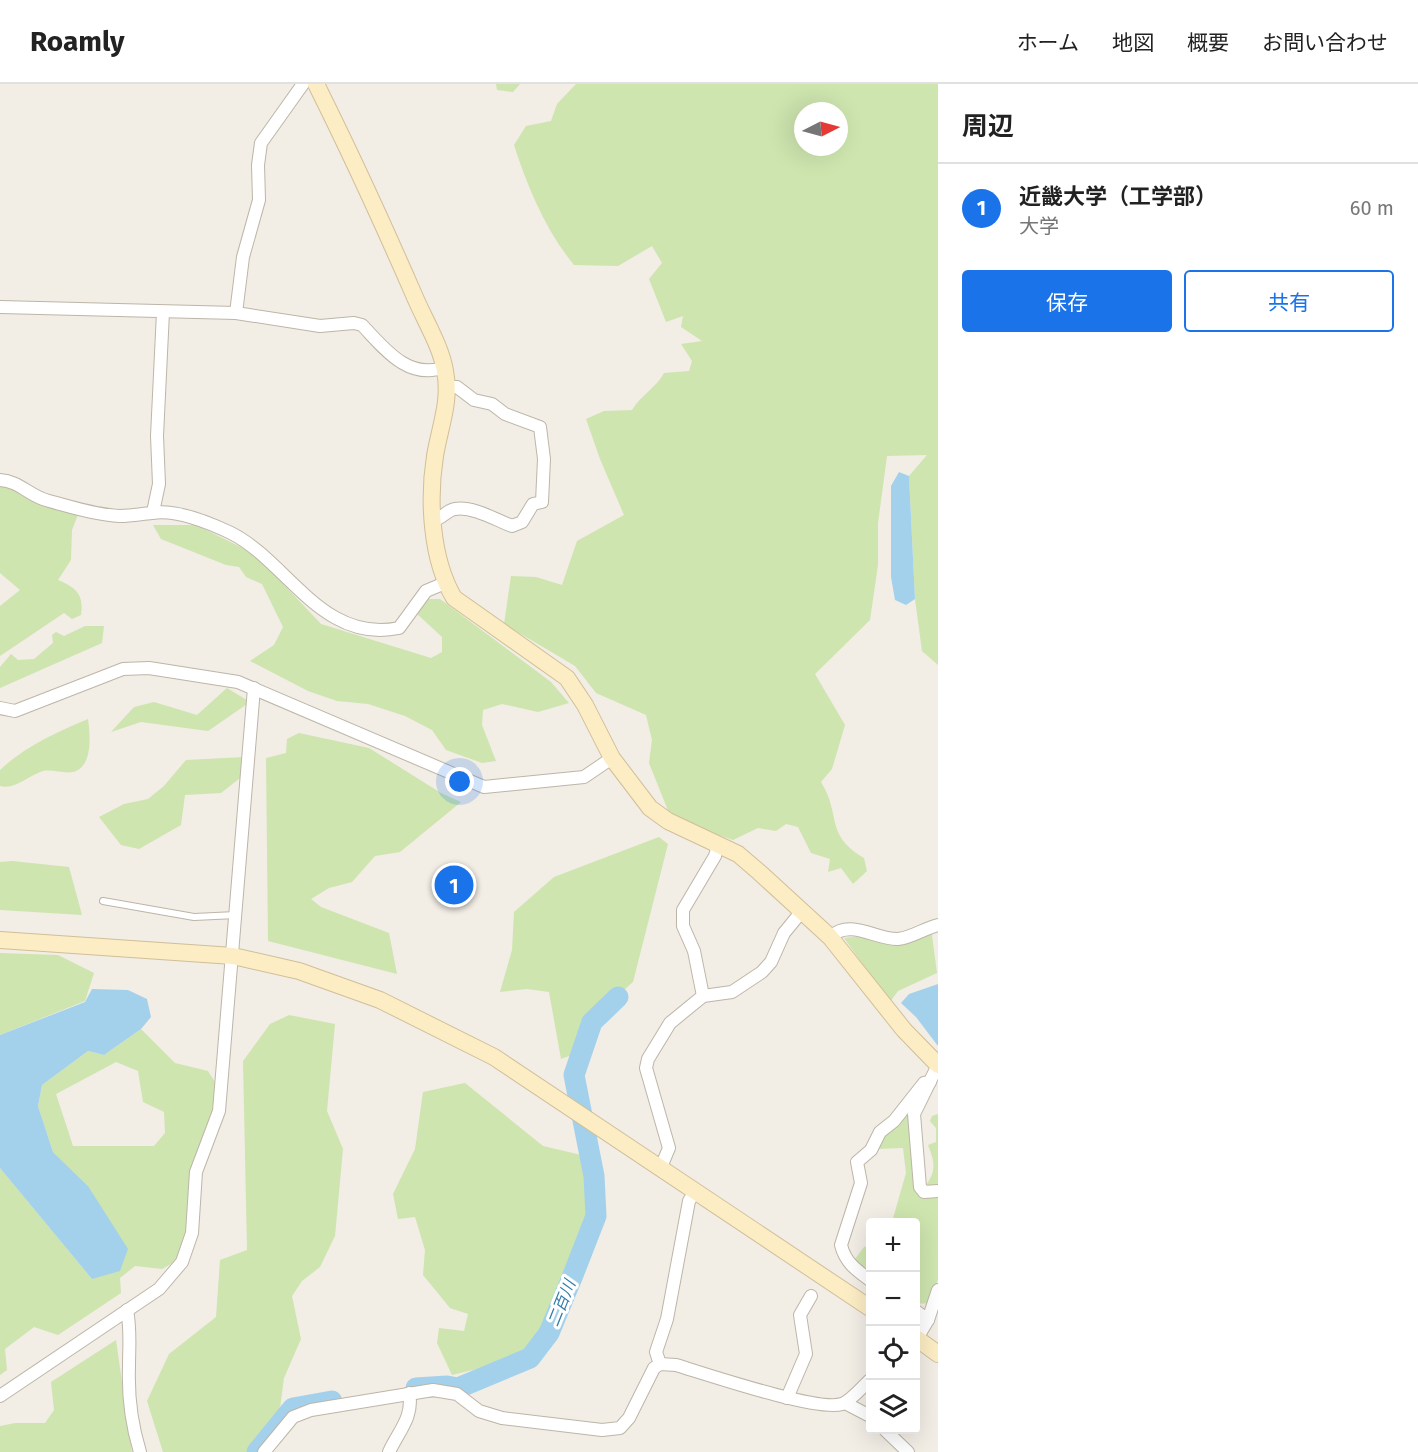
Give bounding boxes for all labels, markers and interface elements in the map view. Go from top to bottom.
text: Roamly [30,25,124,58]
text: ホーム [1017,30,1079,56]
text: 地図 [1112,30,1154,56]
text: 概要 [1187,30,1229,56]
text: お問い合わせ [1262,30,1388,56]
north arrow [794,102,848,156]
text: 周辺 [962,111,1014,142]
text: 近畿大学（工学部） [1019,183,1217,210]
text: 1 [977,196,986,220]
text: 60 m [1350,196,1394,220]
text: 大学 [1019,214,1059,238]
button: 保存 [962,270,1172,332]
button: 共有 [1184,270,1394,332]
your location [445,767,474,796]
pin: 1 [434,862,474,908]
map controls [866,1218,920,1434]
button: + [866,1218,920,1272]
button: − [866,1272,920,1326]
water label: 二百川 [544,1276,580,1329]
button: locate [866,1326,920,1380]
button: layers [866,1380,920,1434]

